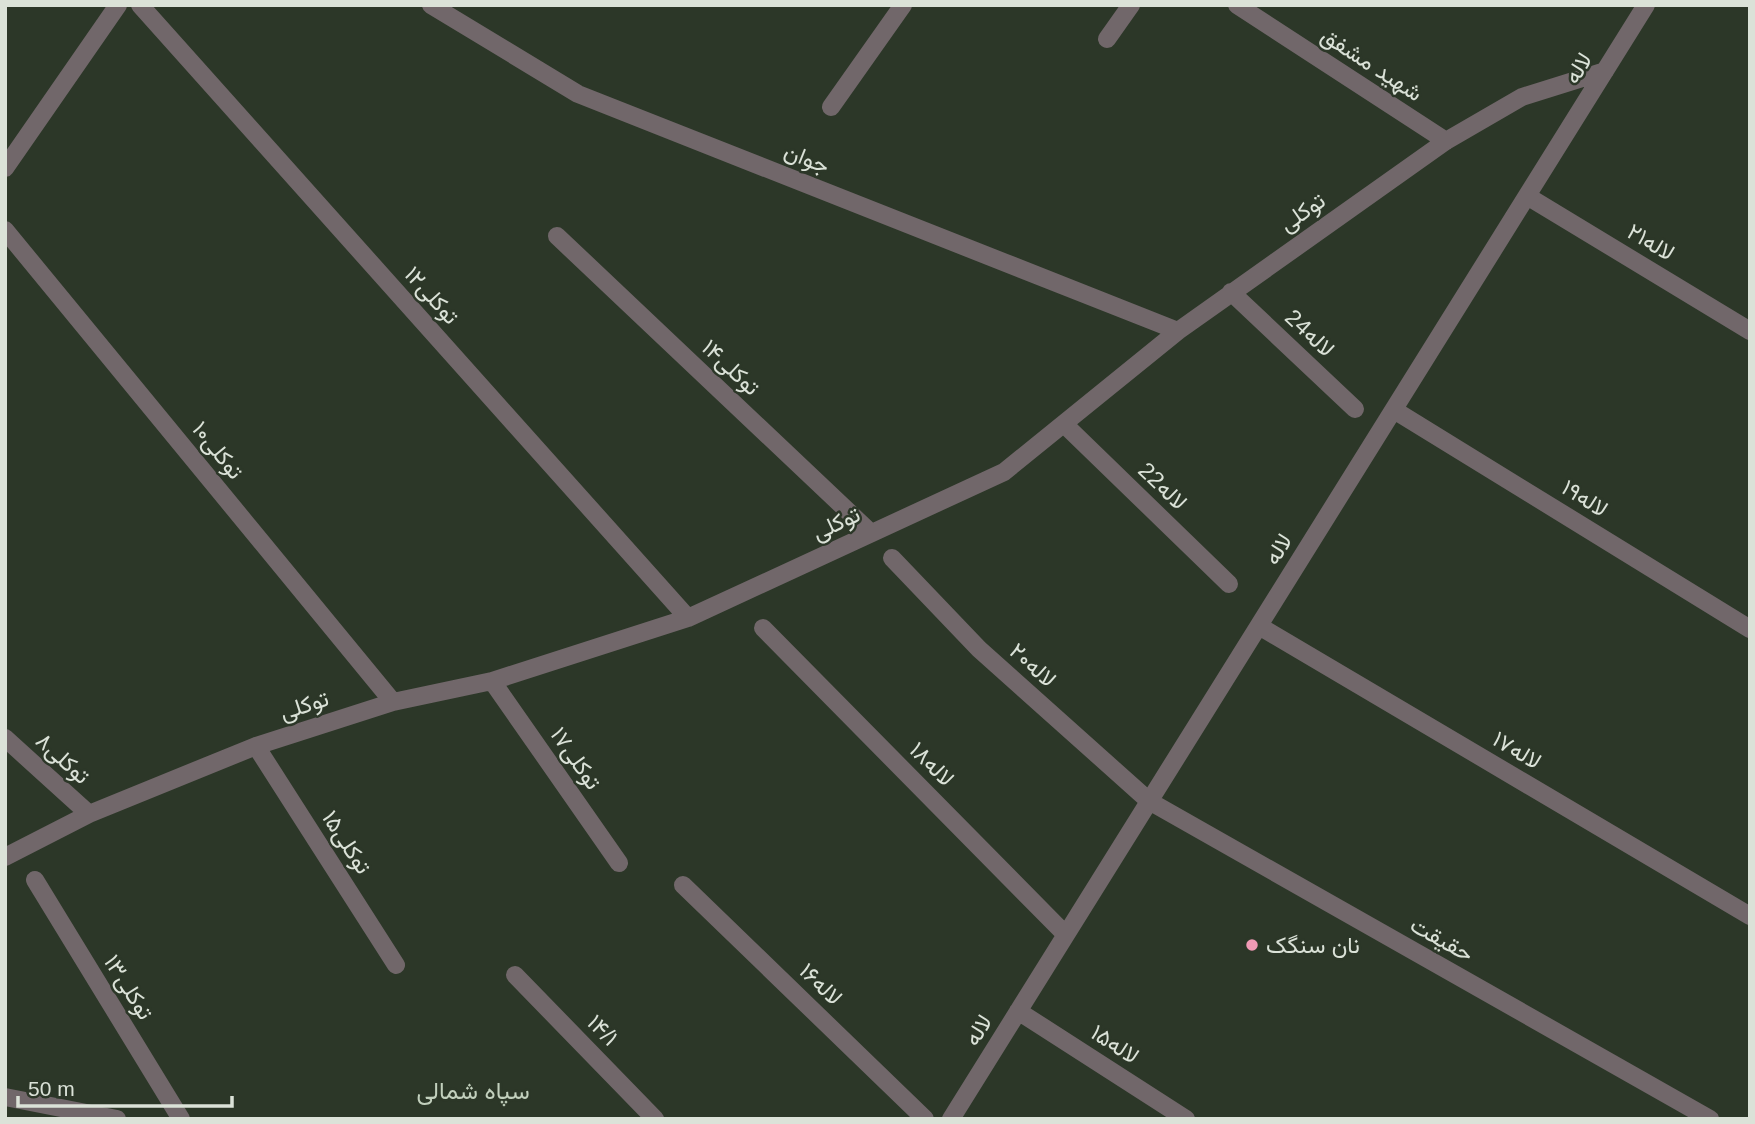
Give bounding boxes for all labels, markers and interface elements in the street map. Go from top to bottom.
street label: شهید مشفق [1315,22,1428,108]
street label: لاله [1559,48,1597,88]
street label: جوان [780,137,833,181]
street label: توکلی [1274,187,1331,239]
street label: لاله۲۱ [1623,218,1679,266]
street label: توکلی۱۲ [398,261,465,330]
street label: 24لاله [1280,304,1340,362]
street label: توکلی۱۴ [695,334,765,402]
street label: ۱۰توکلی [186,416,249,485]
street label: 22لاله [1133,457,1193,515]
street label: لاله۱۹ [1557,474,1613,522]
street label: توکلی [808,501,865,547]
street label: لاله [1259,529,1297,569]
street label: لاله۲۰ [1004,637,1062,693]
street label: توکلی [276,685,332,727]
street label: توکلی۱۷ [544,722,607,795]
street label: لاله۱۷ [1488,726,1546,774]
street label: توکلی۸ [29,727,95,790]
street label: لاله۱۸ [904,736,960,792]
street label: توکلی۱۵ [315,806,377,880]
street label: حقیقت [1406,911,1478,967]
place label: نان سنگک [1266,932,1360,958]
marker: نان سنگک [1244,937,1260,953]
street label: توکلی۱۳ [97,950,159,1025]
street label: لاله۱۶ [794,957,848,1011]
street label: ۱۴/۱ [582,1009,624,1051]
street label: لاله [959,1010,997,1050]
street label: لاله۱۵ [1086,1019,1144,1069]
scale bar [18,1064,231,1108]
text: 50 m [28,1077,75,1100]
district label: سپاه شمالی [416,1077,530,1107]

